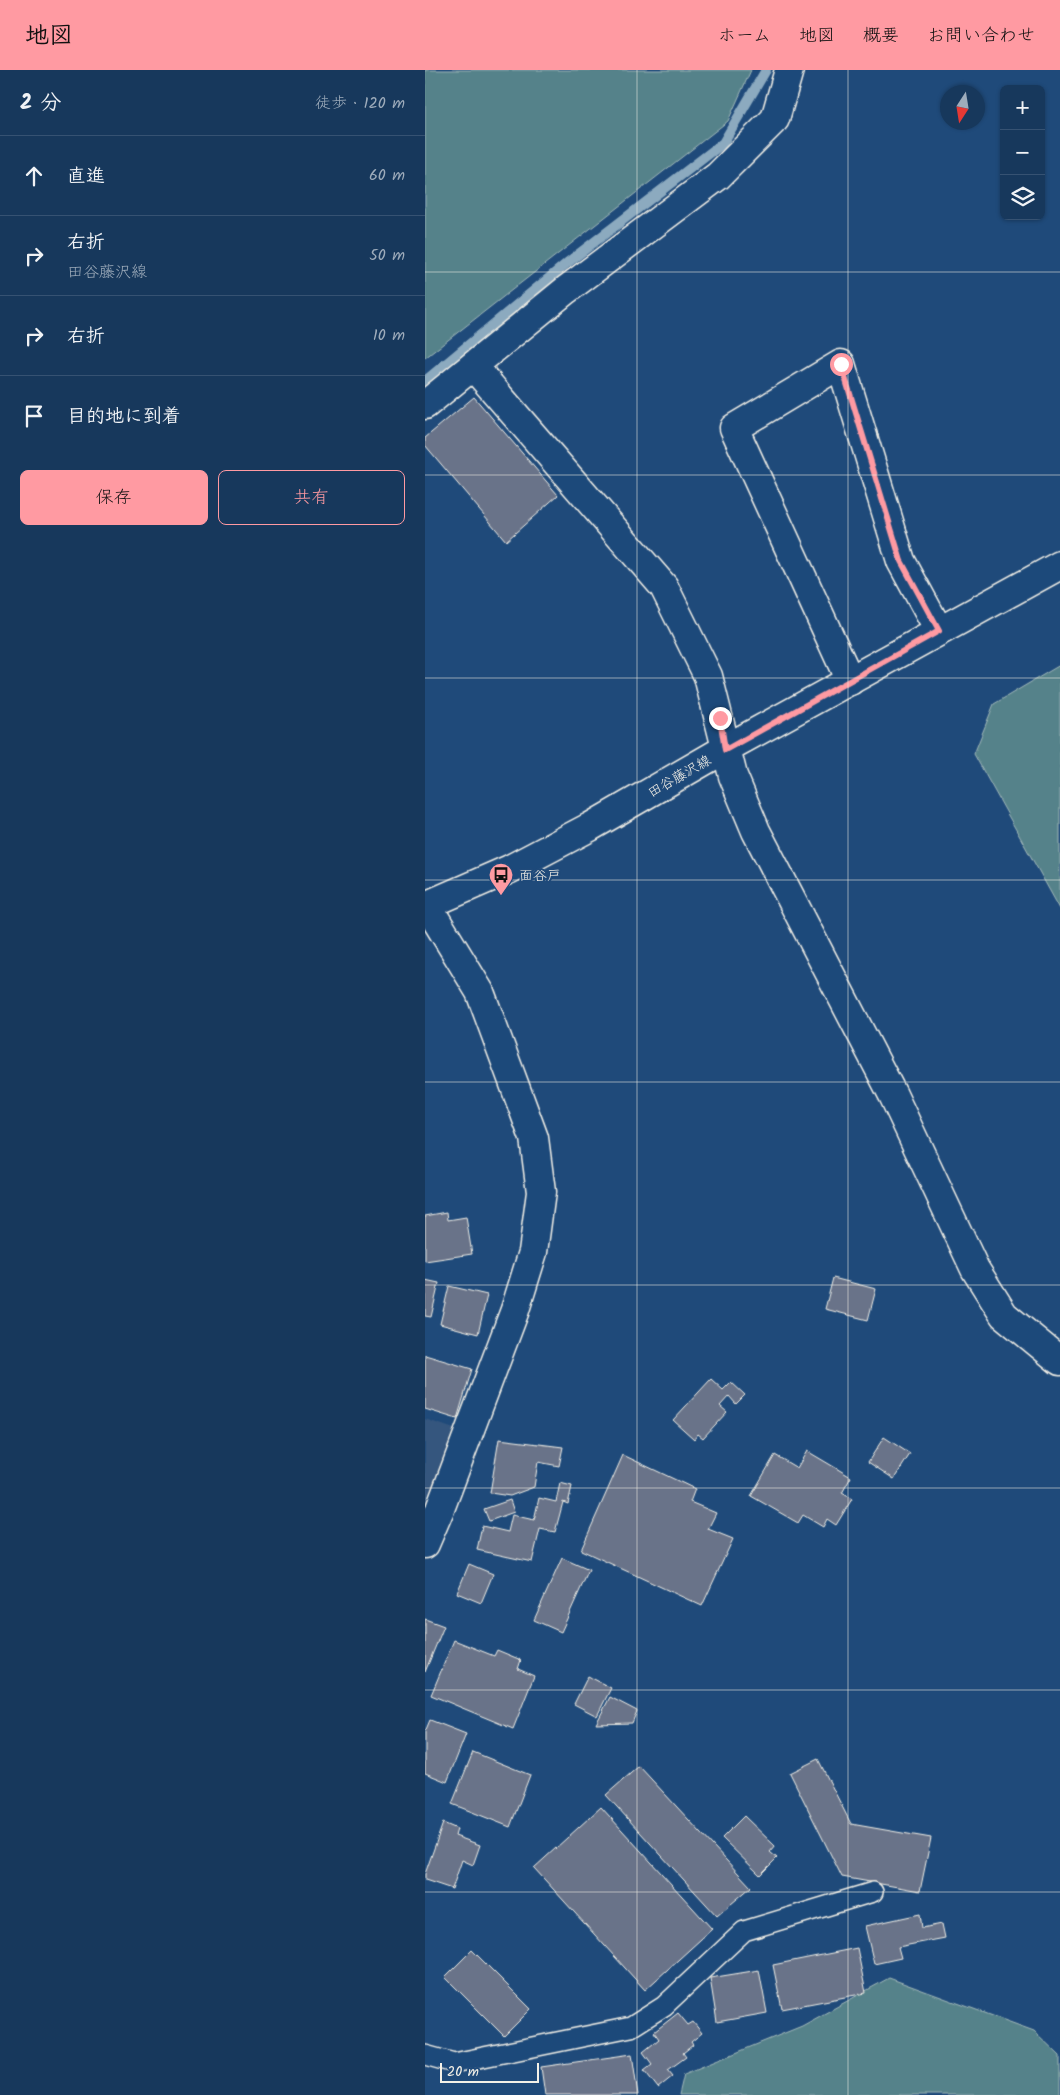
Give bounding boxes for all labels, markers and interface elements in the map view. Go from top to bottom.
text: 地図 [25,17,73,56]
text: ホーム [718,22,771,51]
text: 地図 [799,22,835,51]
text: 概要 [863,22,899,51]
text: お問い合わせ [927,22,1035,51]
north arrow [940,85,985,130]
map controls [1000,85,1045,220]
button: + [1000,85,1045,130]
text: 2 分 [20,87,61,120]
text: 徒歩 · 120 m [315,91,405,116]
button: − [1000,130,1045,175]
icon: ahead [20,162,48,190]
text: 直進 [67,162,105,192]
text: 60 m [369,163,405,188]
button: layers [1000,175,1045,220]
text: 右折 [67,228,105,258]
icon: right [20,242,48,270]
text: 50 m [369,243,405,268]
text: 田谷藤沢線 [67,260,147,285]
icon: right [20,322,48,350]
text: 右折 [67,322,105,352]
text: 10 m [373,323,405,348]
route start [830,353,853,376]
icon: arrive [20,402,48,430]
text: 目的地に到着 [67,402,181,432]
button: 保存 [20,470,208,525]
button: 共有 [218,470,405,525]
route end [709,707,732,730]
street label: 田谷藤沢線 [644,750,715,804]
bus stop icon: 面谷戸 [488,862,514,896]
place label: 面谷戸 [519,865,561,887]
scale bar [440,2060,539,2083]
text: 20 m [447,2061,479,2083]

